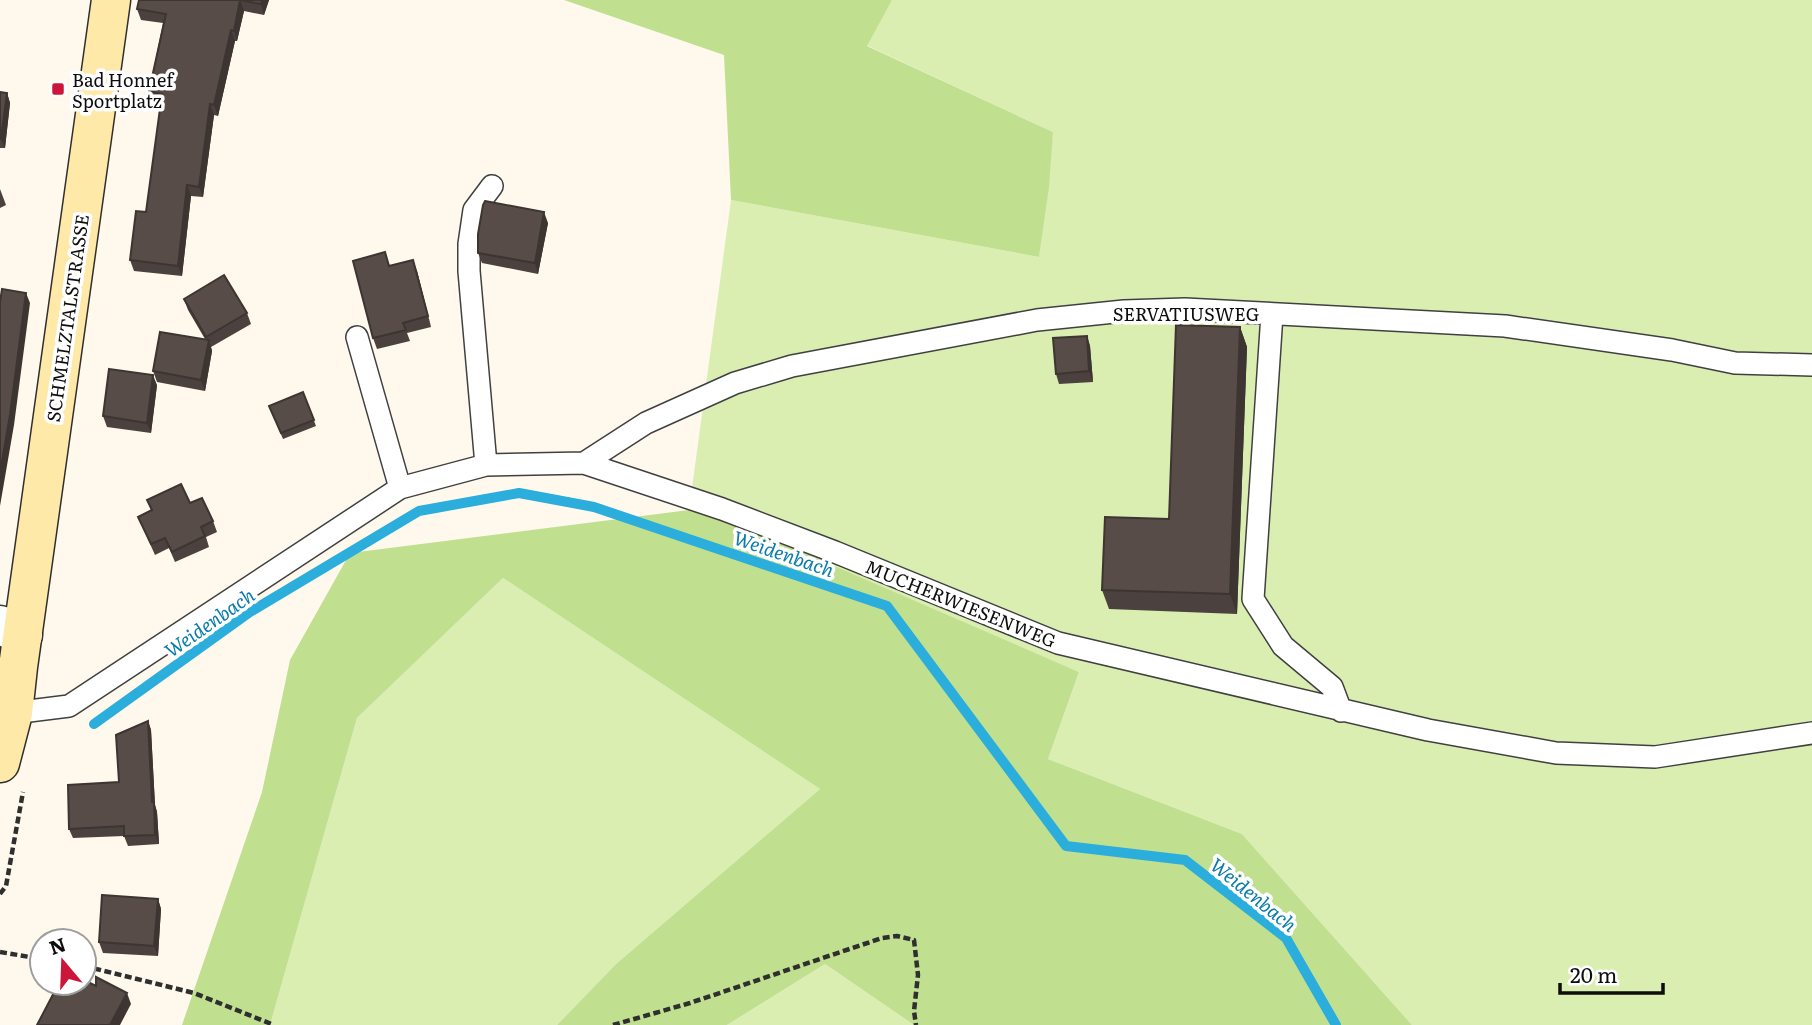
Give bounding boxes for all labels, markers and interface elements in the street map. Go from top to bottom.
place label: Bad Honnef Sportplatz [72,66,175,114]
marker: Bad Honnef Sportplatz [50,81,66,97]
street label: SCHMELZTALSTRASSE [39,212,95,424]
street label: SERVATIUSWEG [1113,300,1259,327]
water label: Weidenbach [730,523,838,583]
street label: MUCHERWIESENWEG [861,552,1061,654]
water label: Weidenbach [158,581,260,663]
water label: Weidenbach [1205,850,1303,938]
north arrow [28,927,98,997]
text: N [45,929,69,961]
scale bar [1560,951,1663,995]
text: 20 m [1570,958,1617,989]

